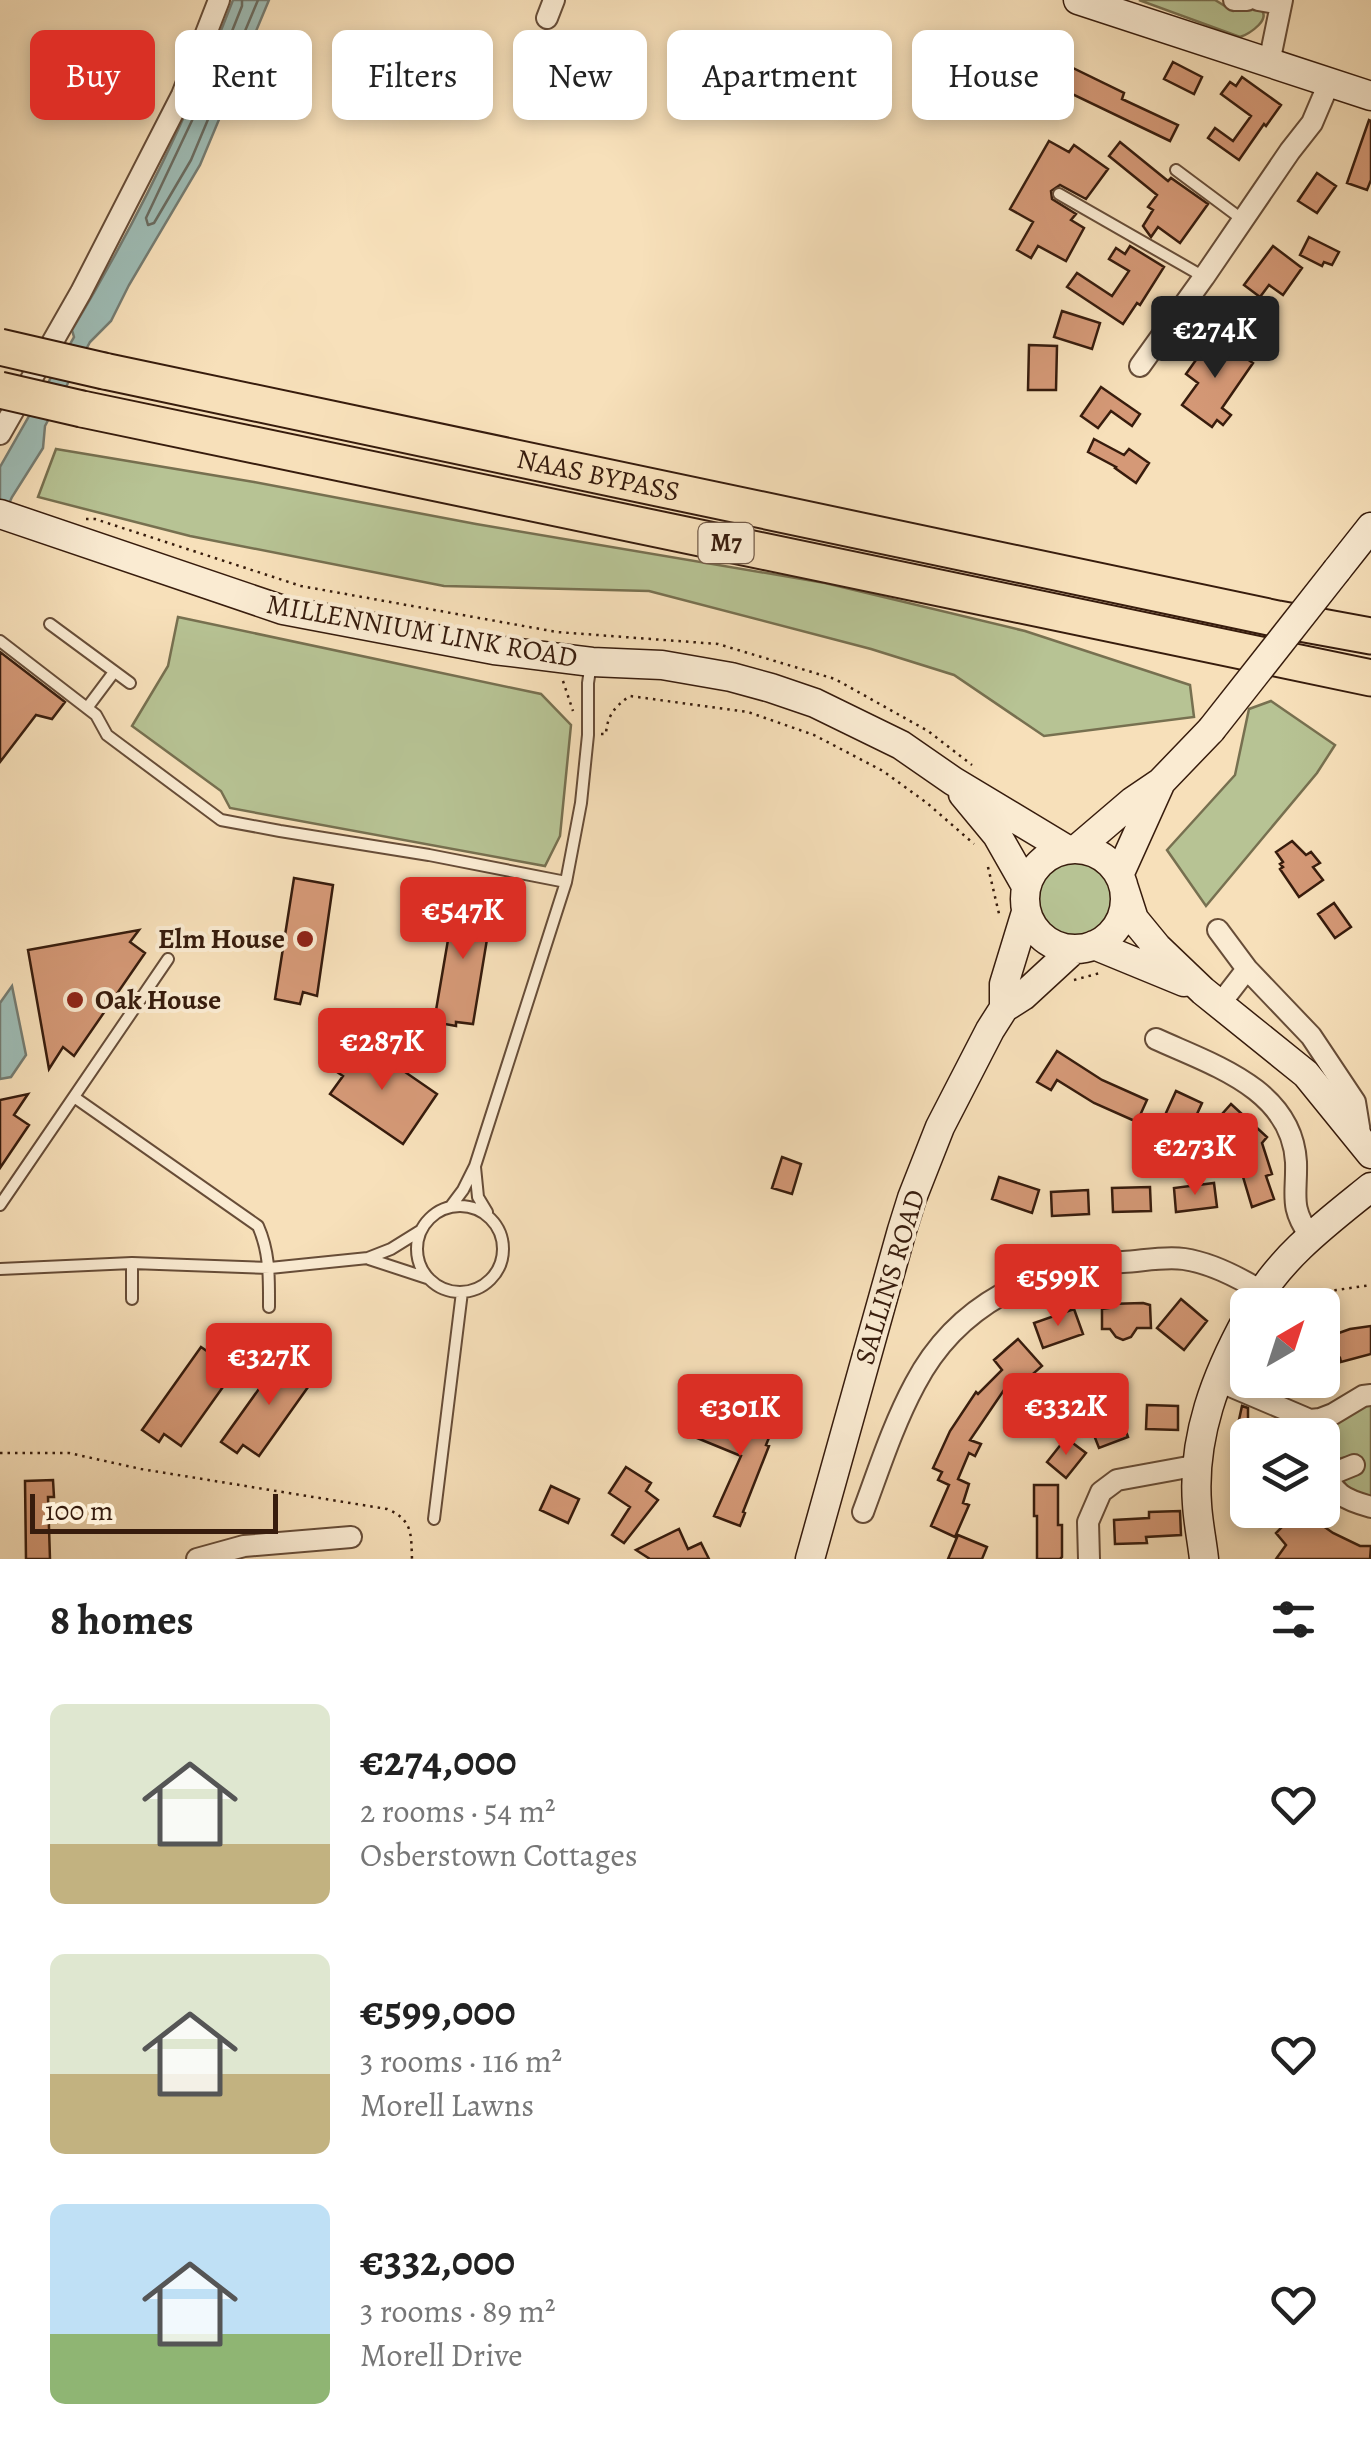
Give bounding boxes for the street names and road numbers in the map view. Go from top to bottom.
street label: NAAS BYPASS [513,440,683,511]
road number: M7 [698,523,754,563]
street label: MILLENNIUM LINK ROAD [263,585,581,677]
street label: SALLINS ROAD [845,1185,935,1369]

